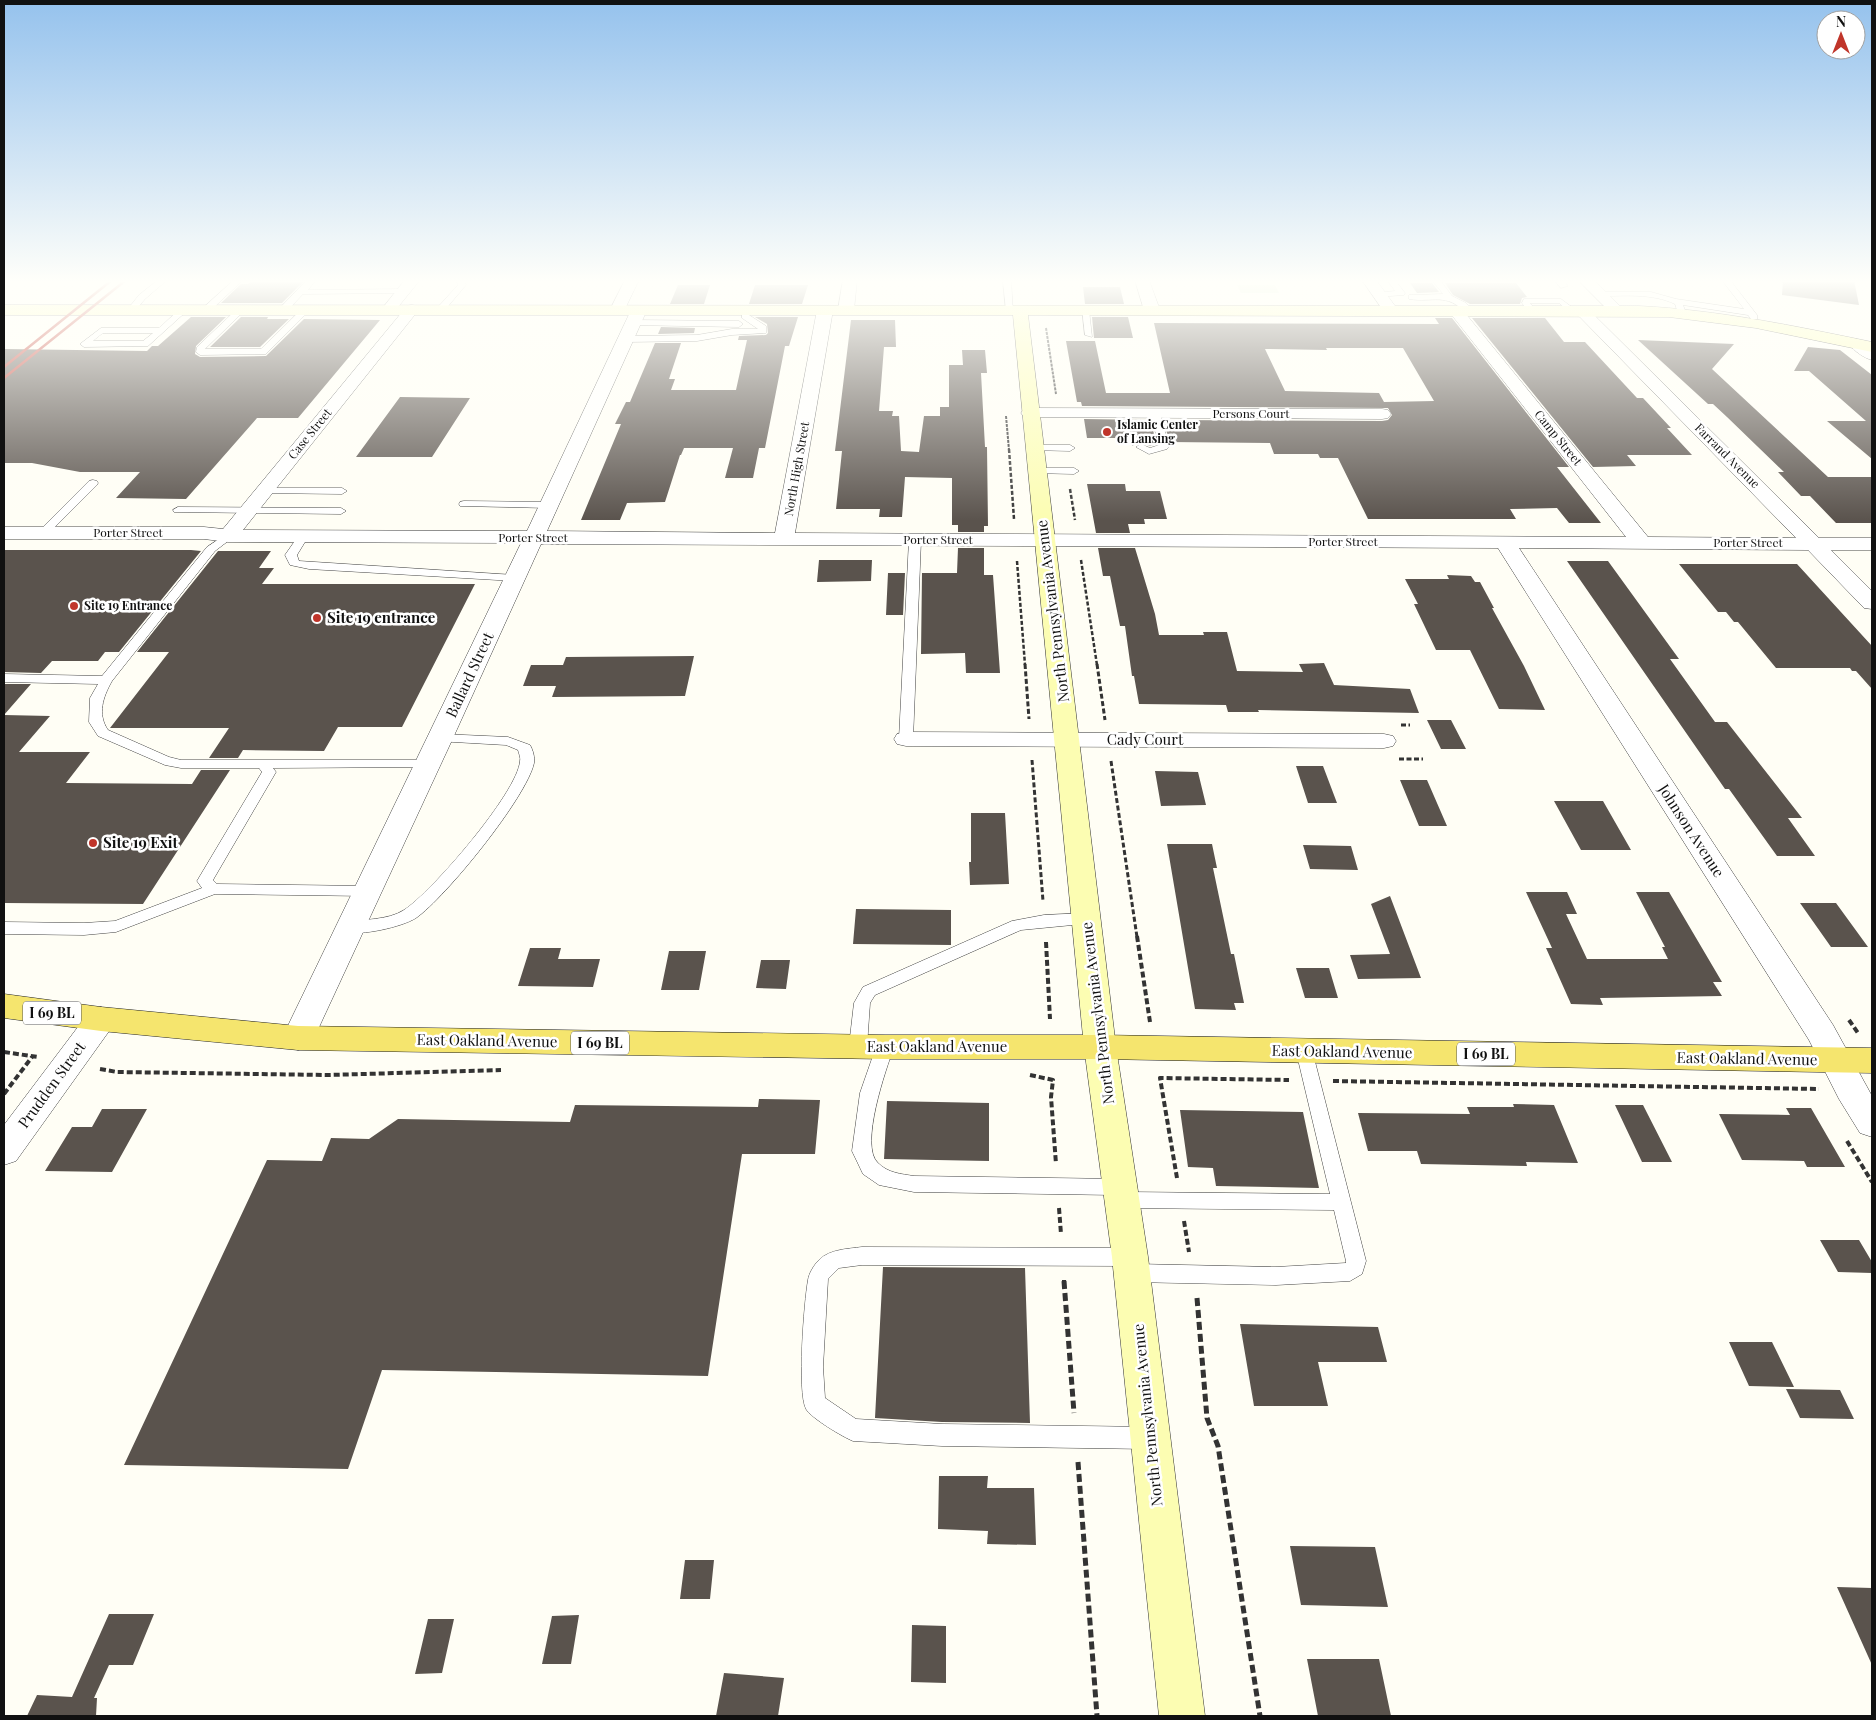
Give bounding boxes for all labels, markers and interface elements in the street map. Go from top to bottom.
north arrow [1816,10,1866,60]
text: N [1836,12,1846,31]
street label: Case Street [284,404,335,462]
street label: Persons Court [1212,405,1290,421]
street label: Camp Street [1531,406,1587,469]
place label: Islamic Center of Lansing [1117,416,1198,446]
street label: Farrand Avenue [1692,419,1764,491]
street label: North High Street [780,420,812,517]
marker: Islamic Center of Lansing [1101,426,1113,438]
street label: North Pennsylvania Avenue [1031,519,1073,703]
street label: Porter Street [93,524,163,540]
street label: Porter Street [498,529,568,545]
street label: Porter Street [903,531,973,547]
street label: Porter Street [1308,533,1378,549]
street label: Porter Street [1713,534,1783,550]
place label: Site 19 Entrance [84,597,172,613]
marker: Site 19 Entrance [68,600,80,612]
place label: Site 19 entrance [327,607,436,627]
marker: Site 19 entrance [311,612,323,624]
street label: Ballard Street [441,628,498,720]
street label: Cady Court [1107,729,1184,749]
street label: Johnson Avenue [1654,779,1729,881]
place label: Site 19 Exit [103,832,179,852]
marker: Site 19 Exit [87,837,99,849]
street label: North Pennsylvania Avenue [1076,921,1118,1105]
road number: I 69 BL [23,1001,81,1024]
street label: East Oakland Avenue [417,1029,558,1051]
road number: I 69 BL [571,1032,629,1054]
street label: East Oakland Avenue [867,1036,1007,1056]
street label: Prudden Street [13,1037,90,1132]
street label: East Oakland Avenue [1272,1040,1413,1062]
road number: I 69 BL [1457,1042,1515,1066]
street label: East Oakland Avenue [1677,1047,1818,1069]
street label: North Pennsylvania Avenue [1127,1323,1167,1507]

